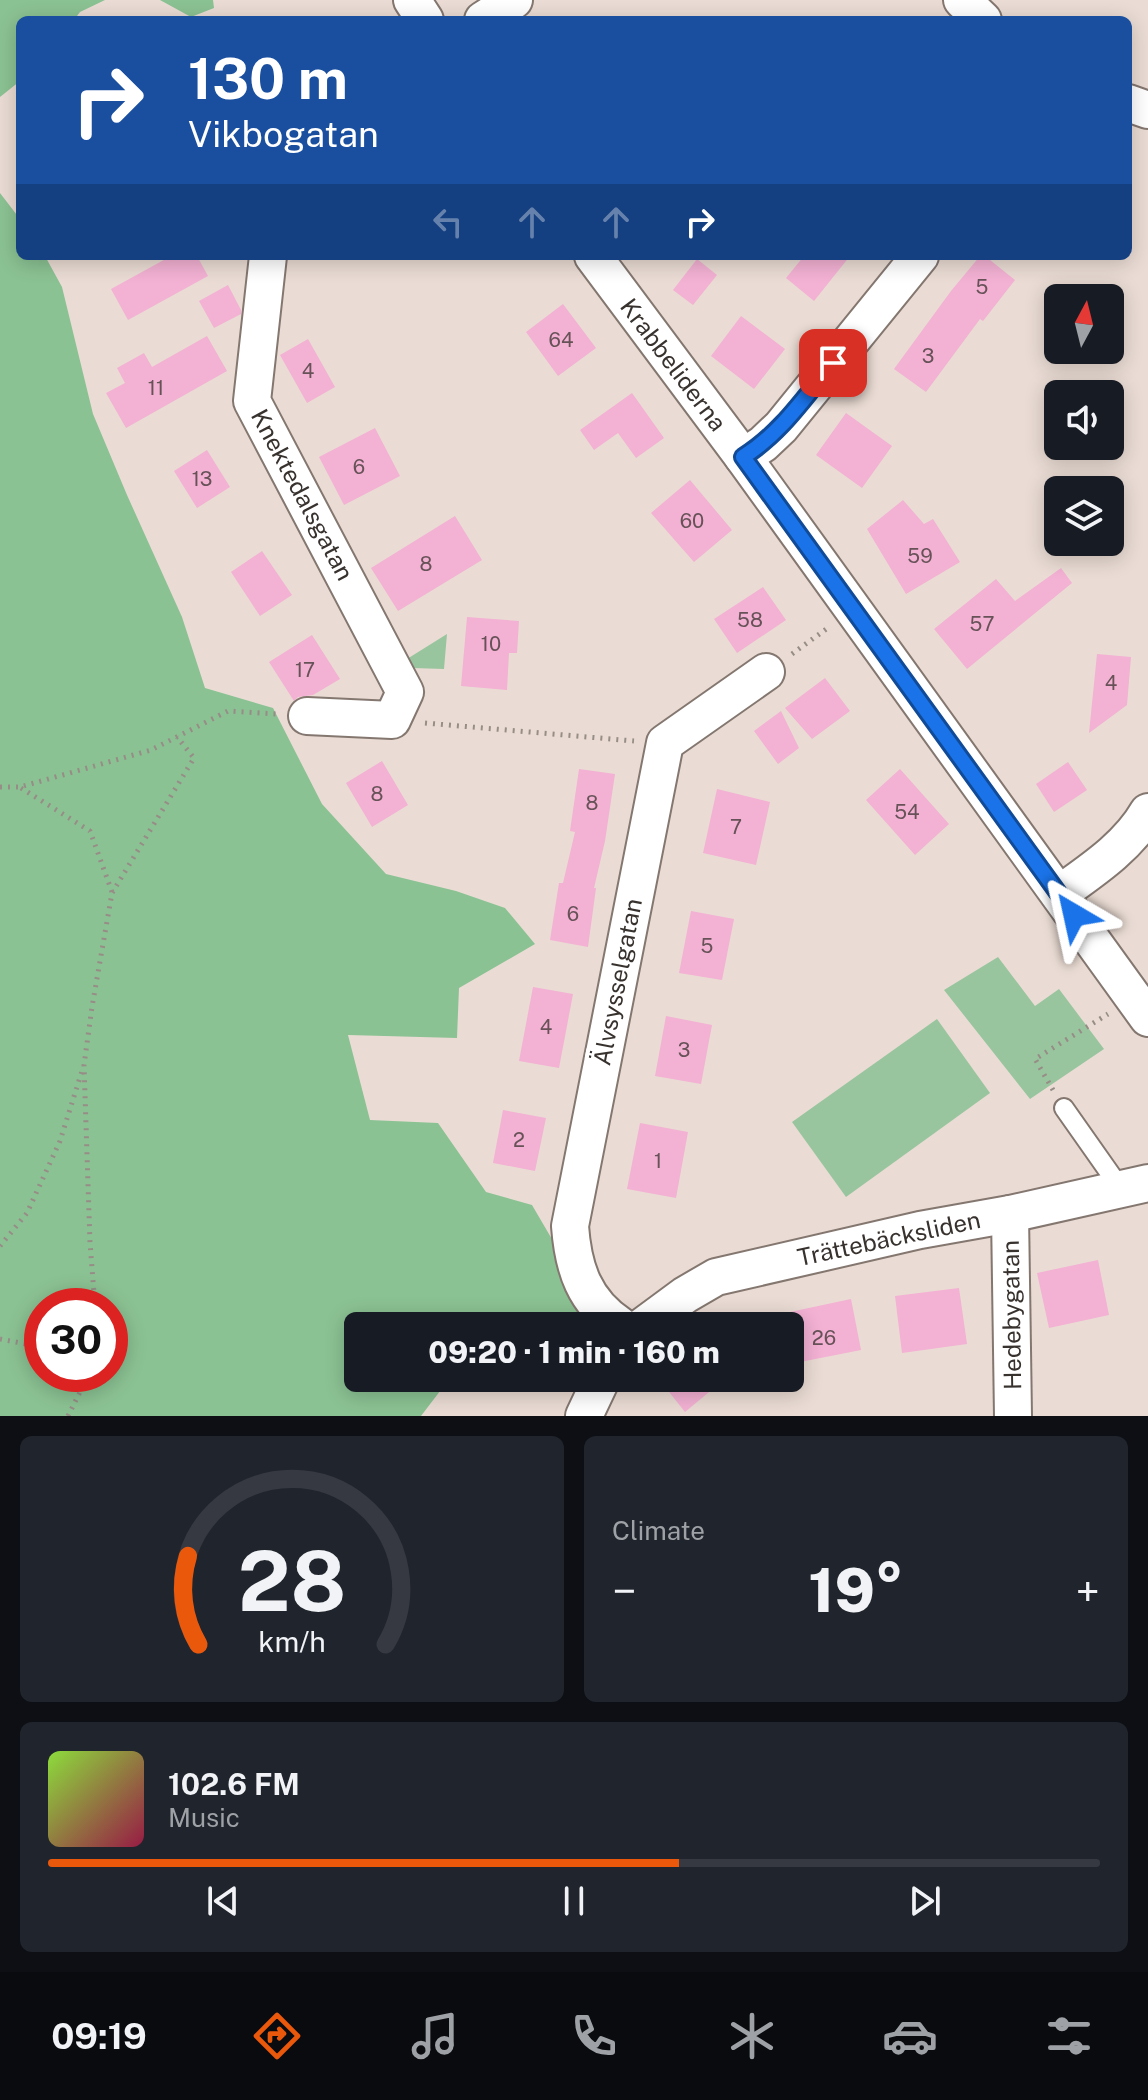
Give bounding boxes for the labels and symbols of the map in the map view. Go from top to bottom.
house number: 5 [976,275,988,299]
north arrow [1044,284,1124,364]
street label: Krabbeliderna [615,293,733,436]
house number: 64 [549,328,574,352]
pin [799,329,867,397]
house number: 3 [922,344,934,368]
house number: 4 [302,359,314,383]
house number: 11 [148,376,164,400]
street label: Knektedalsgatan [246,404,360,585]
house number: 6 [353,455,365,479]
house number: 13 [192,467,212,491]
house number: 60 [680,509,704,533]
house number: 59 [907,544,933,568]
house number: 8 [420,552,432,576]
house number: 58 [737,608,763,632]
house number: 57 [970,612,994,636]
house number: 10 [481,632,501,656]
house number: 17 [295,658,315,682]
house number: 4 [1105,671,1117,695]
house number: 8 [371,782,383,806]
house number: 8 [586,791,598,815]
house number: 54 [894,800,920,824]
house number: 7 [730,815,742,839]
position arrow [1032,873,1116,957]
street label: Älvsysselgatan [587,896,647,1068]
house number: 6 [567,902,579,926]
house number: 5 [701,934,713,958]
house number: 4 [540,1015,552,1039]
house number: 3 [678,1038,690,1062]
house number: 2 [513,1128,525,1152]
house number: 1 [654,1149,662,1173]
street label: Trättebäcksliden [795,1205,983,1271]
street label: Hedebygatan [996,1240,1026,1390]
speed limit sign: 30 [24,1288,128,1392]
house number: 26 [812,1326,836,1350]

